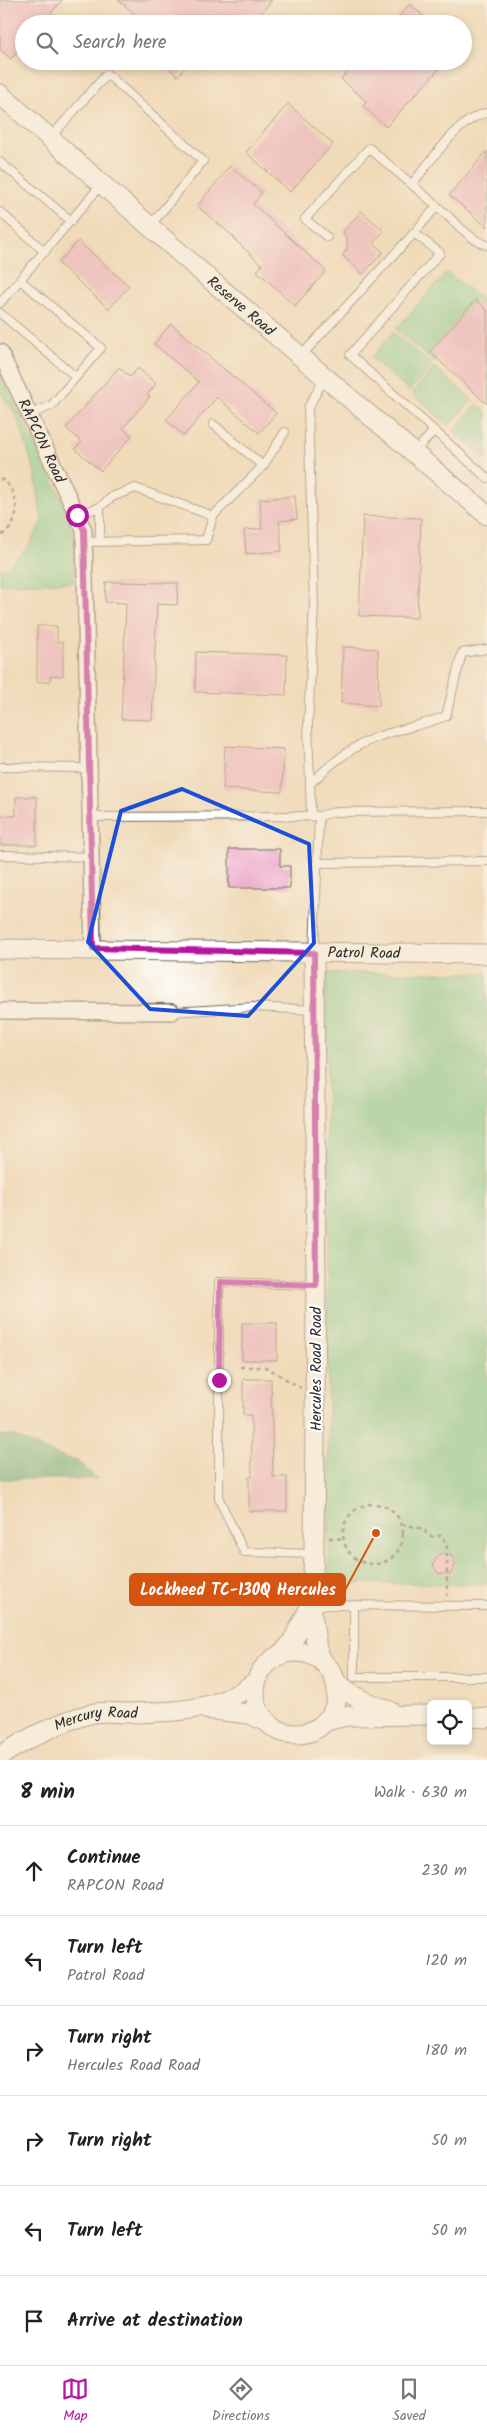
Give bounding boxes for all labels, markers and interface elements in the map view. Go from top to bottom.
search box [15,15,472,70]
text: Search here [73,28,167,58]
icon: search [33,29,61,57]
street label: Reserve Road [201,271,280,343]
street label: RAPCON Road [11,395,71,488]
route start [66,504,89,527]
street label: Patrol Road [328,941,401,966]
street label: Hercules Road Road [305,1306,329,1431]
route end [208,1369,231,1392]
callout: Lockheed TC-130Q Hercules [130,1574,345,1605]
text: Lockheed TC-130Q Hercules [140,1578,336,1603]
map controls [427,1700,472,1745]
button: locate [427,1700,472,1745]
street label: Mercury Road [50,1701,139,1738]
text: 8 min [20,1776,75,1809]
text: Walk · 630 m [374,1780,467,1805]
text: Continue [67,1843,140,1873]
icon: ahead [20,1857,48,1885]
text: 230 m [421,1858,467,1883]
text: RAPCON Road [67,1873,163,1898]
text: Turn left [67,1933,142,1963]
icon: left [20,1947,48,1975]
text: 120 m [426,1948,467,1973]
text: Patrol Road [67,1963,144,1988]
text: Turn right [67,2023,152,2053]
icon: right [20,2037,48,2065]
text: 180 m [425,2038,467,2063]
text: Hercules Road Road [67,2053,200,2078]
text: Turn right [67,2126,152,2156]
icon: right [20,2127,48,2155]
text: 50 m [431,2128,467,2153]
text: Turn left [67,2216,142,2246]
icon: left [20,2217,48,2245]
text: 50 m [431,2218,467,2243]
text: Arrive at destination [67,2306,243,2336]
icon: arrive [20,2307,48,2335]
tab: Map [61,2375,89,2427]
tab: Directions [212,2375,270,2427]
tab: Saved [392,2375,426,2427]

